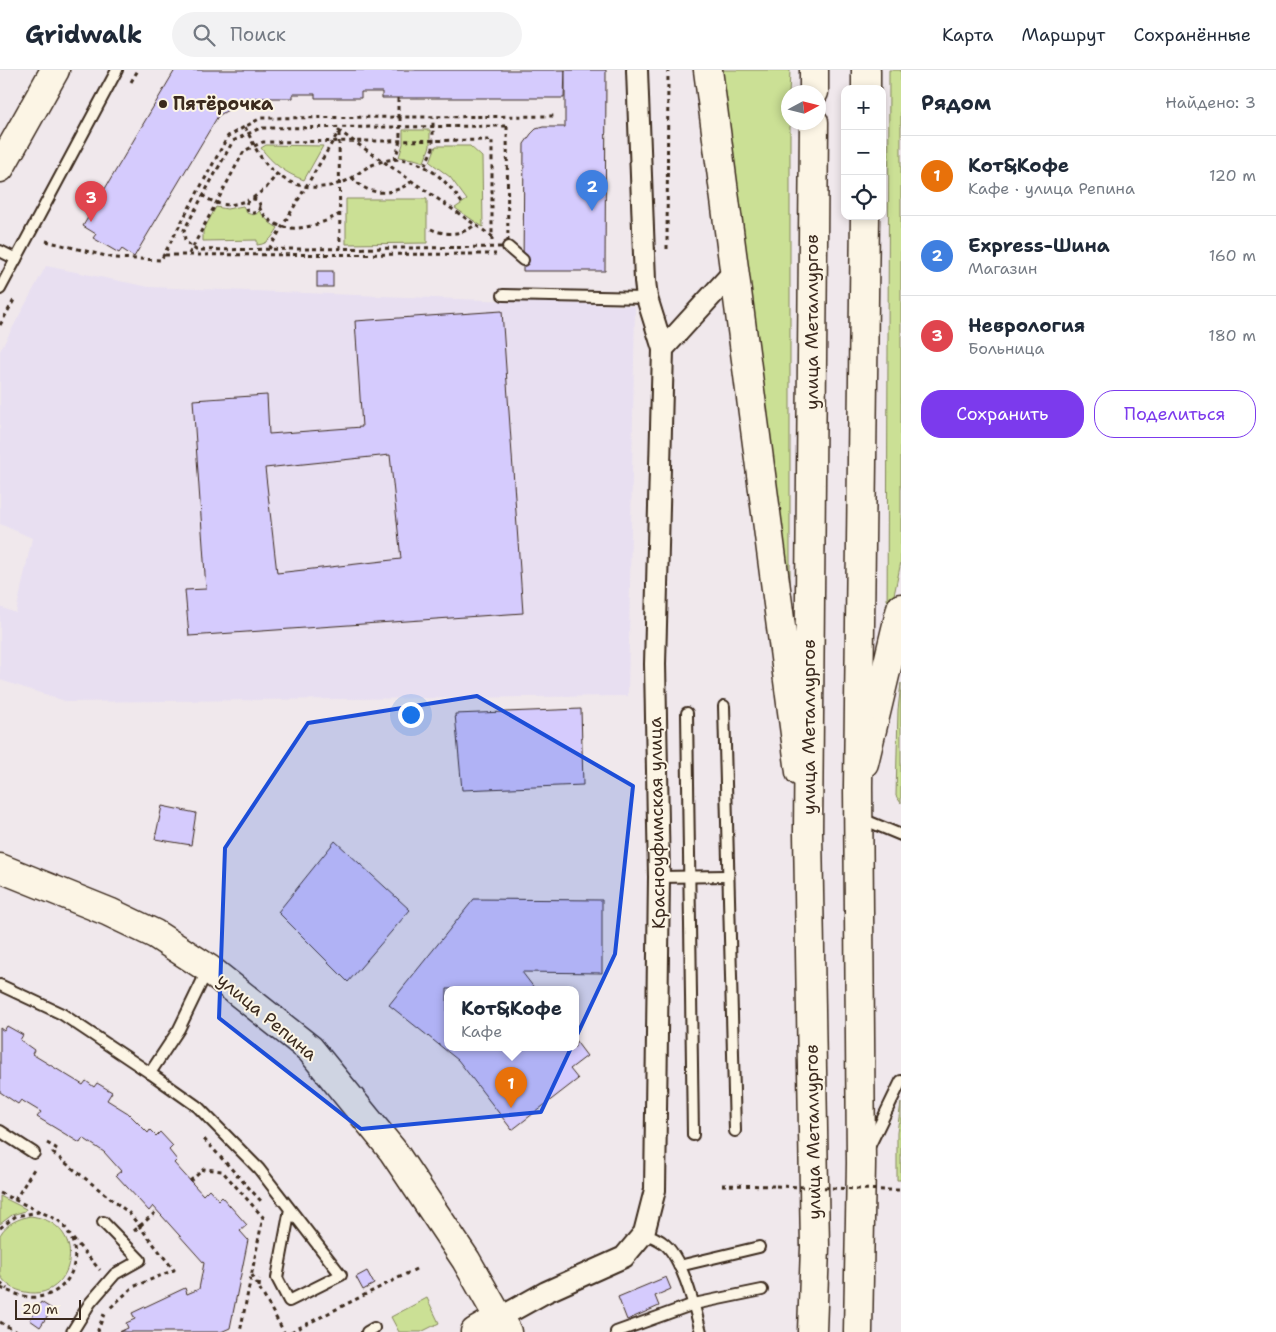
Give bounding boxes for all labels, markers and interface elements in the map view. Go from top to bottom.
search box [172,12,522,57]
text: Gridwalk [25,19,142,51]
icon: search [190,21,218,49]
text: Поиск [230,22,286,47]
text: Карта [942,23,993,47]
text: Маршрут [1021,23,1105,47]
text: Сохранённые [1133,23,1251,47]
north arrow [781,85,826,130]
map controls [841,85,886,220]
button: + [841,85,886,130]
text: Рядом [921,89,991,117]
place label: Пятёрочка [173,92,274,116]
text: Найдено: 3 [1165,92,1256,113]
marker: Пятёрочка [157,98,169,110]
button: − [841,130,886,175]
text: Кот&Кофе [968,153,1069,178]
text: 1 [933,165,941,186]
text: 120 m [1209,165,1256,186]
pin: 2 [576,170,608,211]
button: locate [841,175,886,220]
text: Кафе · улица Репина [968,178,1135,199]
pin: 3 [75,181,107,222]
text: Express-Шина [968,233,1110,258]
street label: улица Металлургов [800,234,824,410]
text: 2 [931,245,943,266]
text: 160 m [1209,245,1256,266]
text: Магазин [968,258,1037,279]
text: Неврология [968,313,1085,338]
text: 3 [931,325,943,346]
text: 180 m [1208,325,1256,346]
text: Больница [968,338,1044,359]
button: Сохранить [921,390,1084,438]
button: Поделиться [1094,390,1256,438]
street label: улица Металлургов [797,639,821,815]
your location [398,702,424,728]
street label: Красноуфимская улица [643,717,671,929]
street label: улица Репина [212,968,322,1066]
popup [444,986,579,1051]
text: Кот&Кофе [461,996,562,1021]
text: Кафе [461,1021,502,1042]
street label: улица Металлургов [799,1044,827,1220]
pin: 1 [495,1067,527,1108]
scale bar [15,1297,81,1320]
text: 20 m [22,1300,58,1318]

